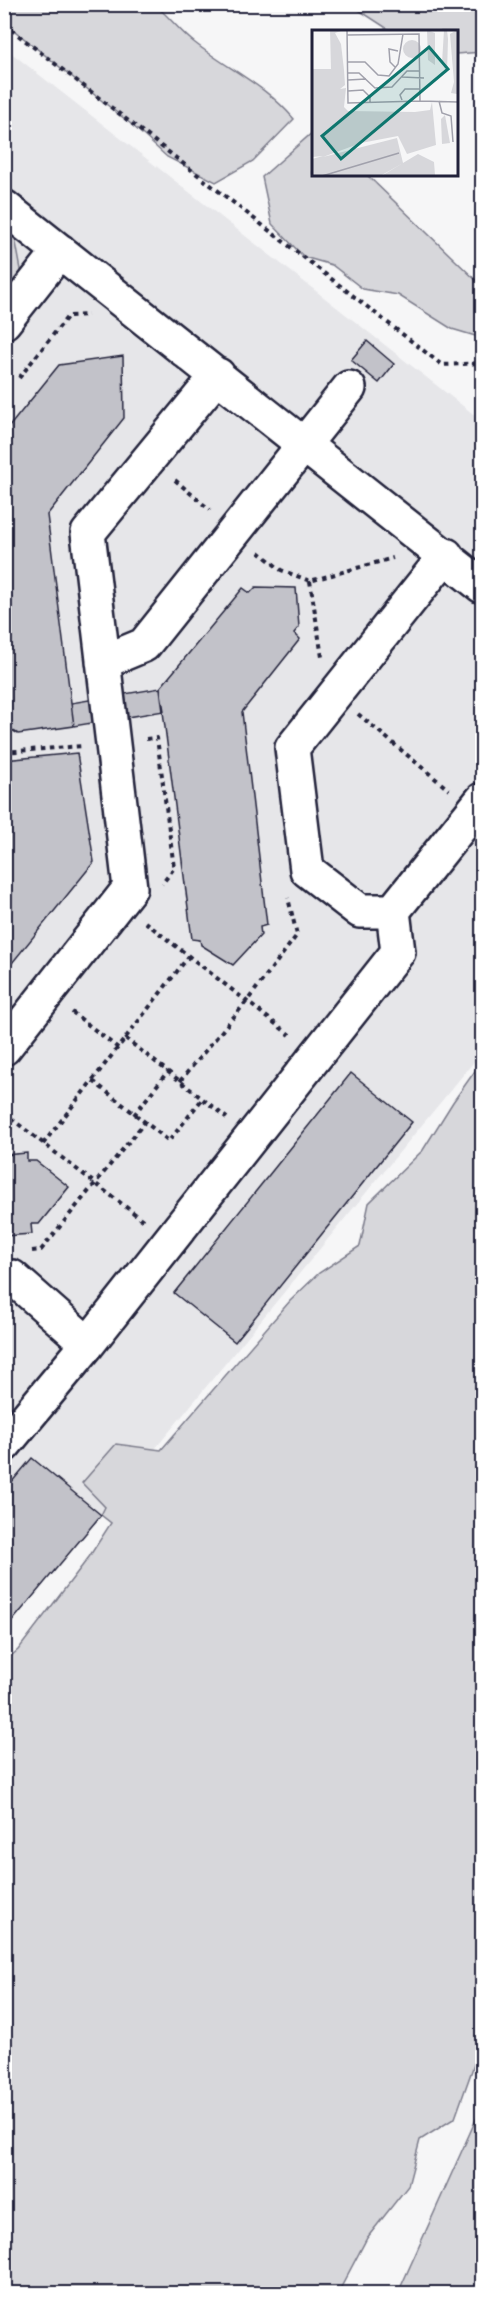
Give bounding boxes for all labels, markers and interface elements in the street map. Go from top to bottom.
inset map [312,30,457,176]

